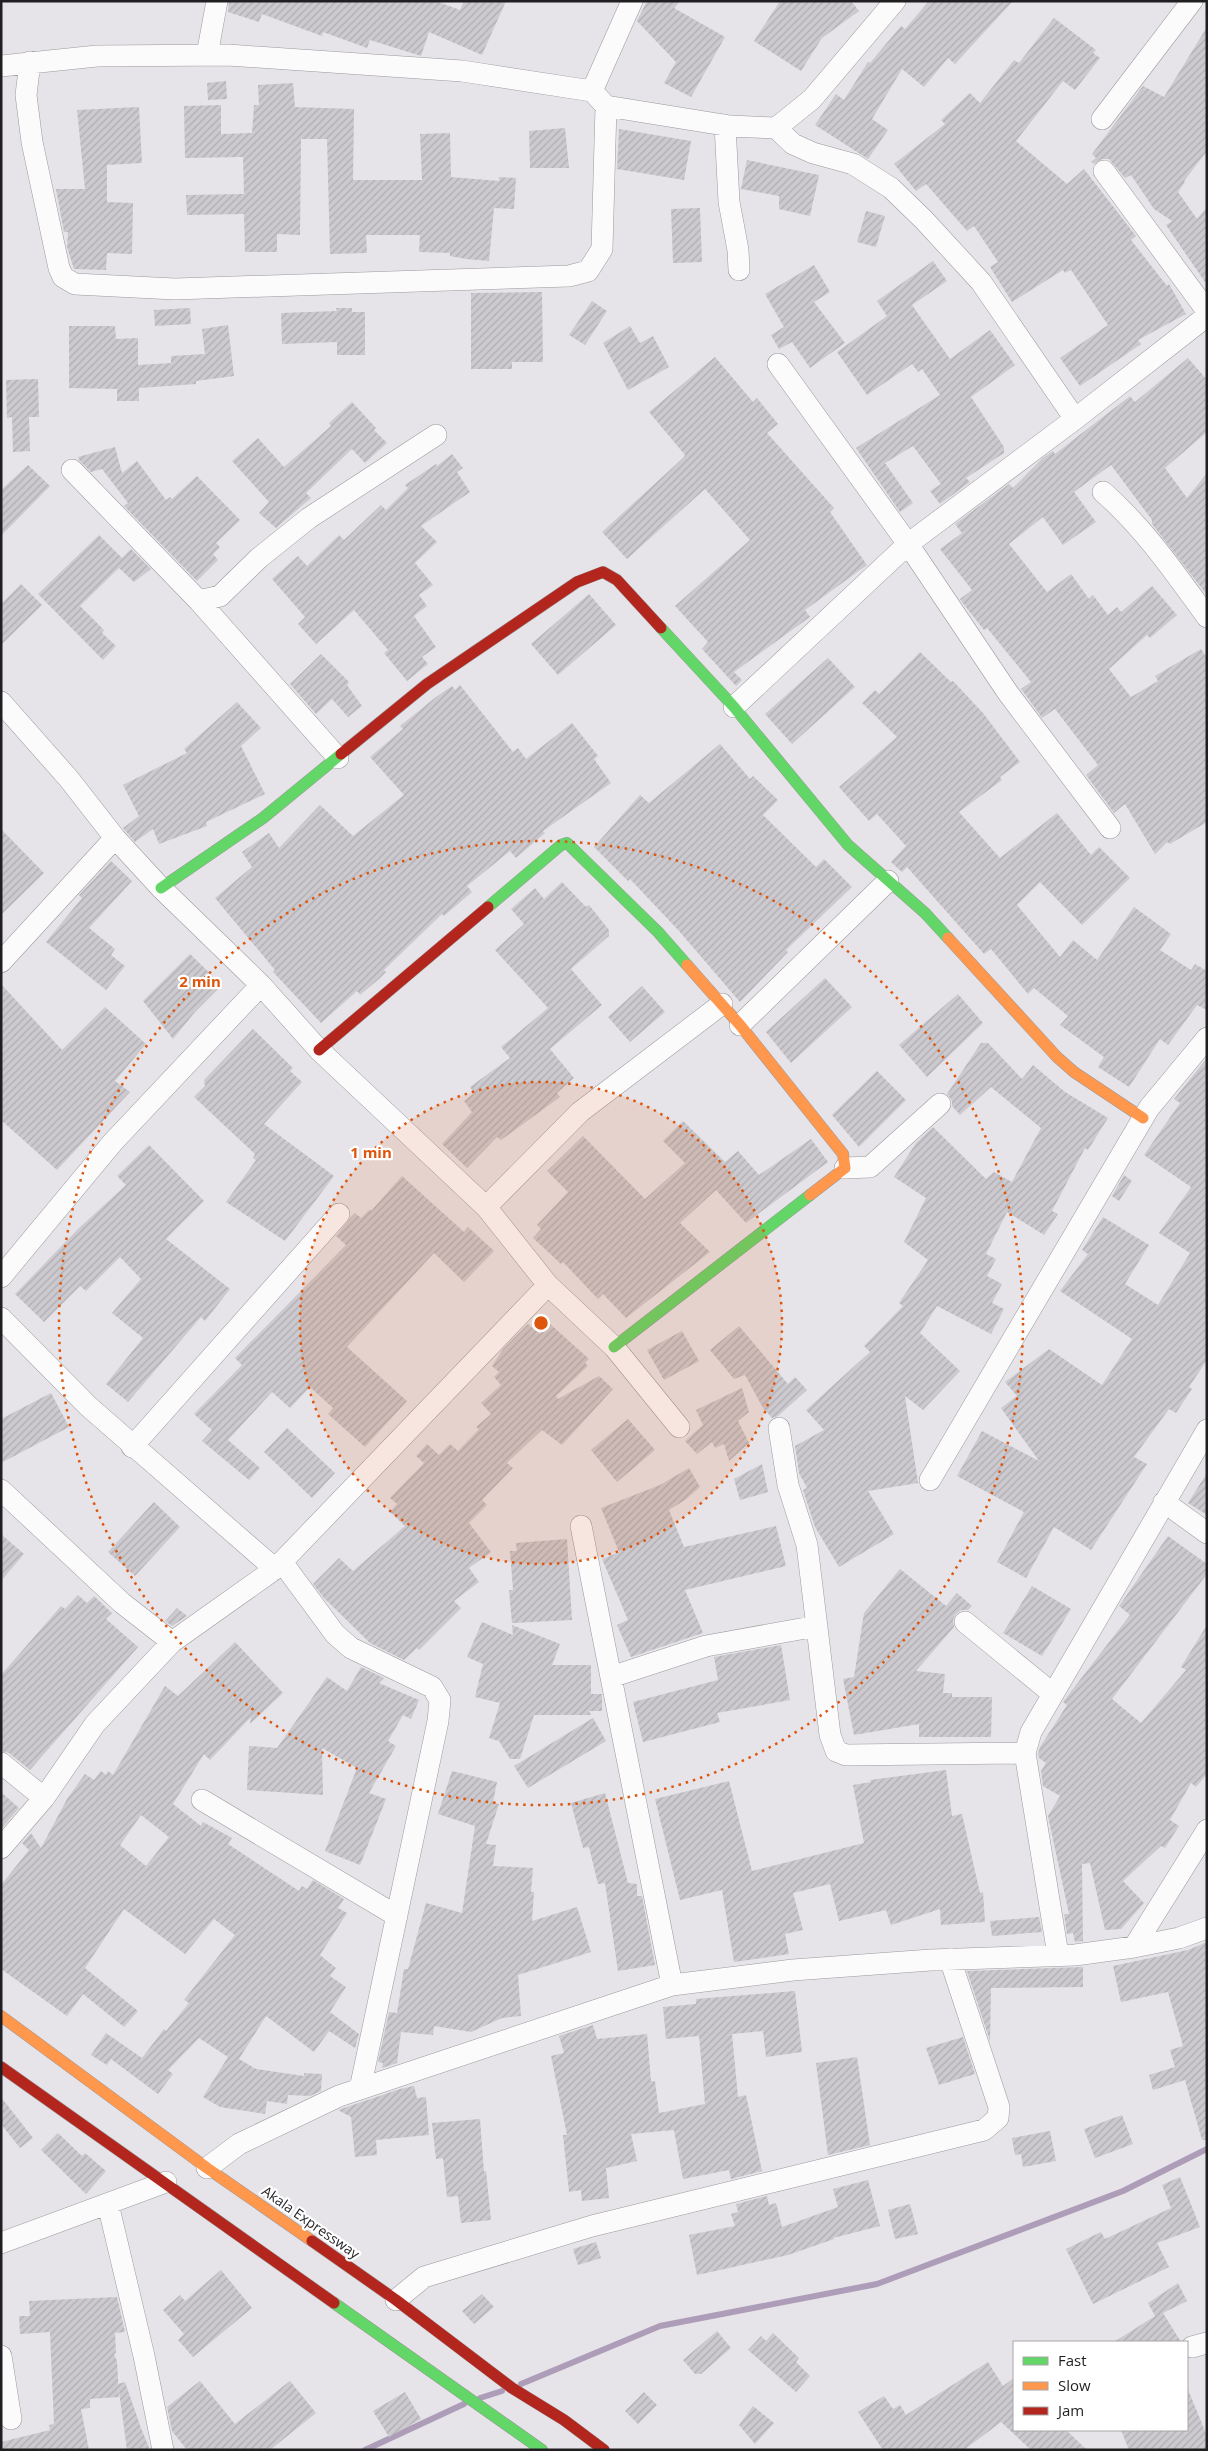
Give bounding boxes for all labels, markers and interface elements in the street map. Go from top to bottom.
text: 2 min [179,971,221,991]
text: 1 min [350,1142,392,1162]
centre of rings [532,1314,550,1332]
street label: Akala Expressway [258,2181,364,2263]
legend [1013,2341,1188,2431]
text: Fast [1058,2350,1087,2370]
text: Slow [1058,2375,1091,2395]
text: Jam [1056,2400,1084,2420]

